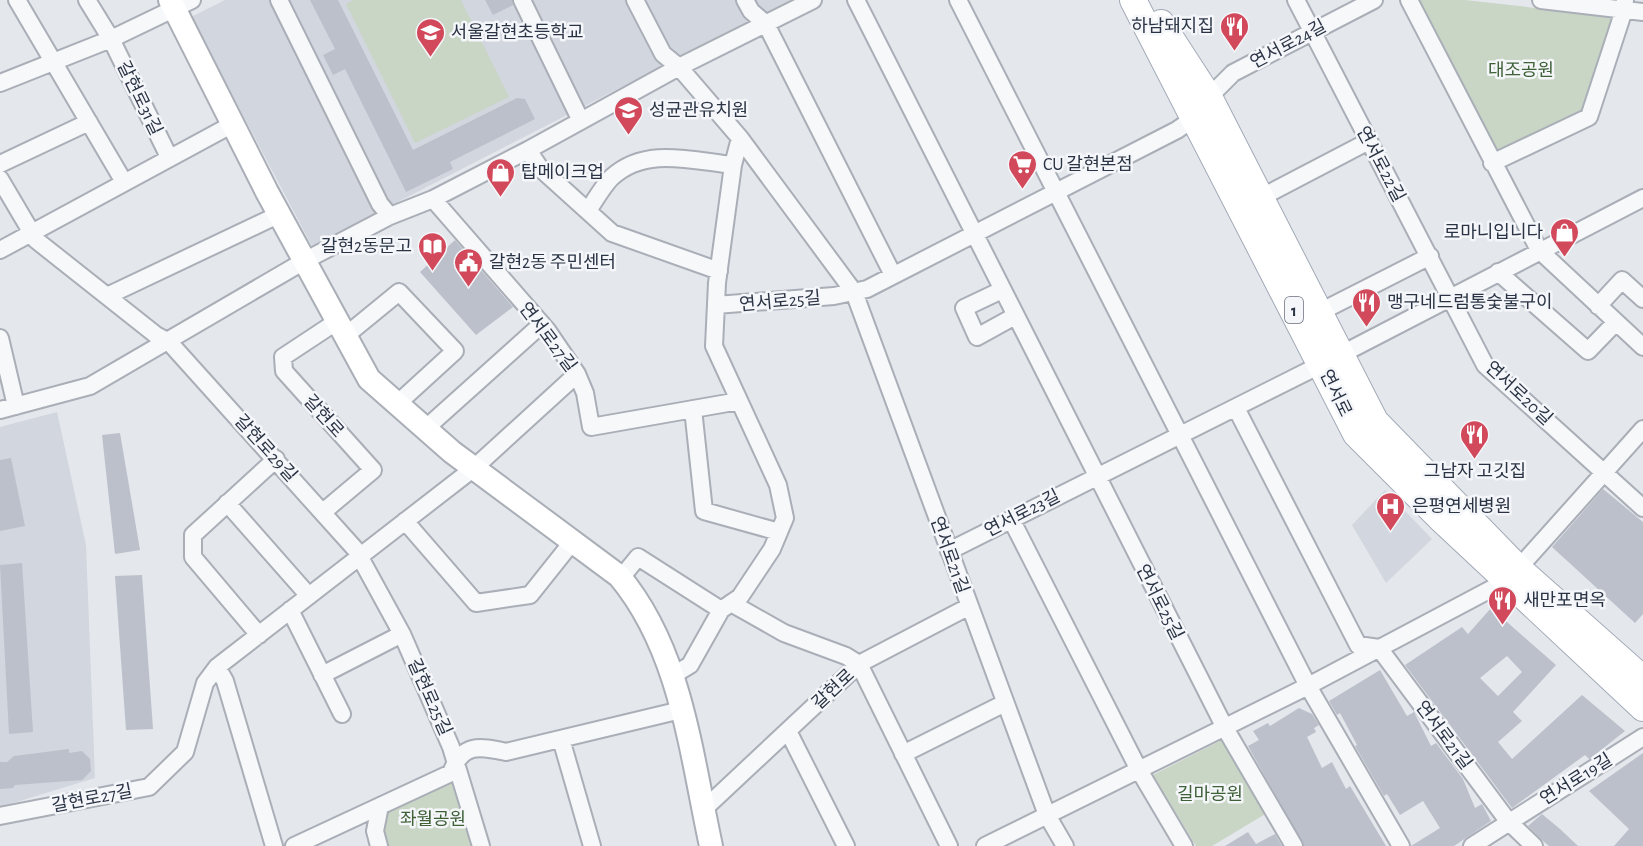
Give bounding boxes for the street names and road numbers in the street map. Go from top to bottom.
street label: 연서로24길 [1247,17,1329,72]
street label: 갈현로31길 [114,58,166,138]
street label: 연서로22길 [1353,123,1408,205]
street label: 연서로25길 [738,288,822,315]
road number: 1 [1285,297,1303,323]
street label: 연서로27길 [515,299,580,376]
street label: 연서로20길 [1481,358,1556,429]
street label: 연서로 [1316,367,1355,420]
street label: 갈현로 [300,392,347,441]
street label: 갈현로29길 [231,411,300,485]
street label: 연서로23길 [981,486,1063,540]
street label: 연서로21길 [927,514,972,596]
street label: 연서로25길 [1132,561,1187,643]
street label: 갈현로25길 [404,656,455,739]
street label: 갈현로 [809,665,858,713]
street label: 연서로21길 [1412,697,1475,773]
street label: 연서로19길 [1537,750,1616,809]
street label: 갈현로27길 [50,781,134,816]

